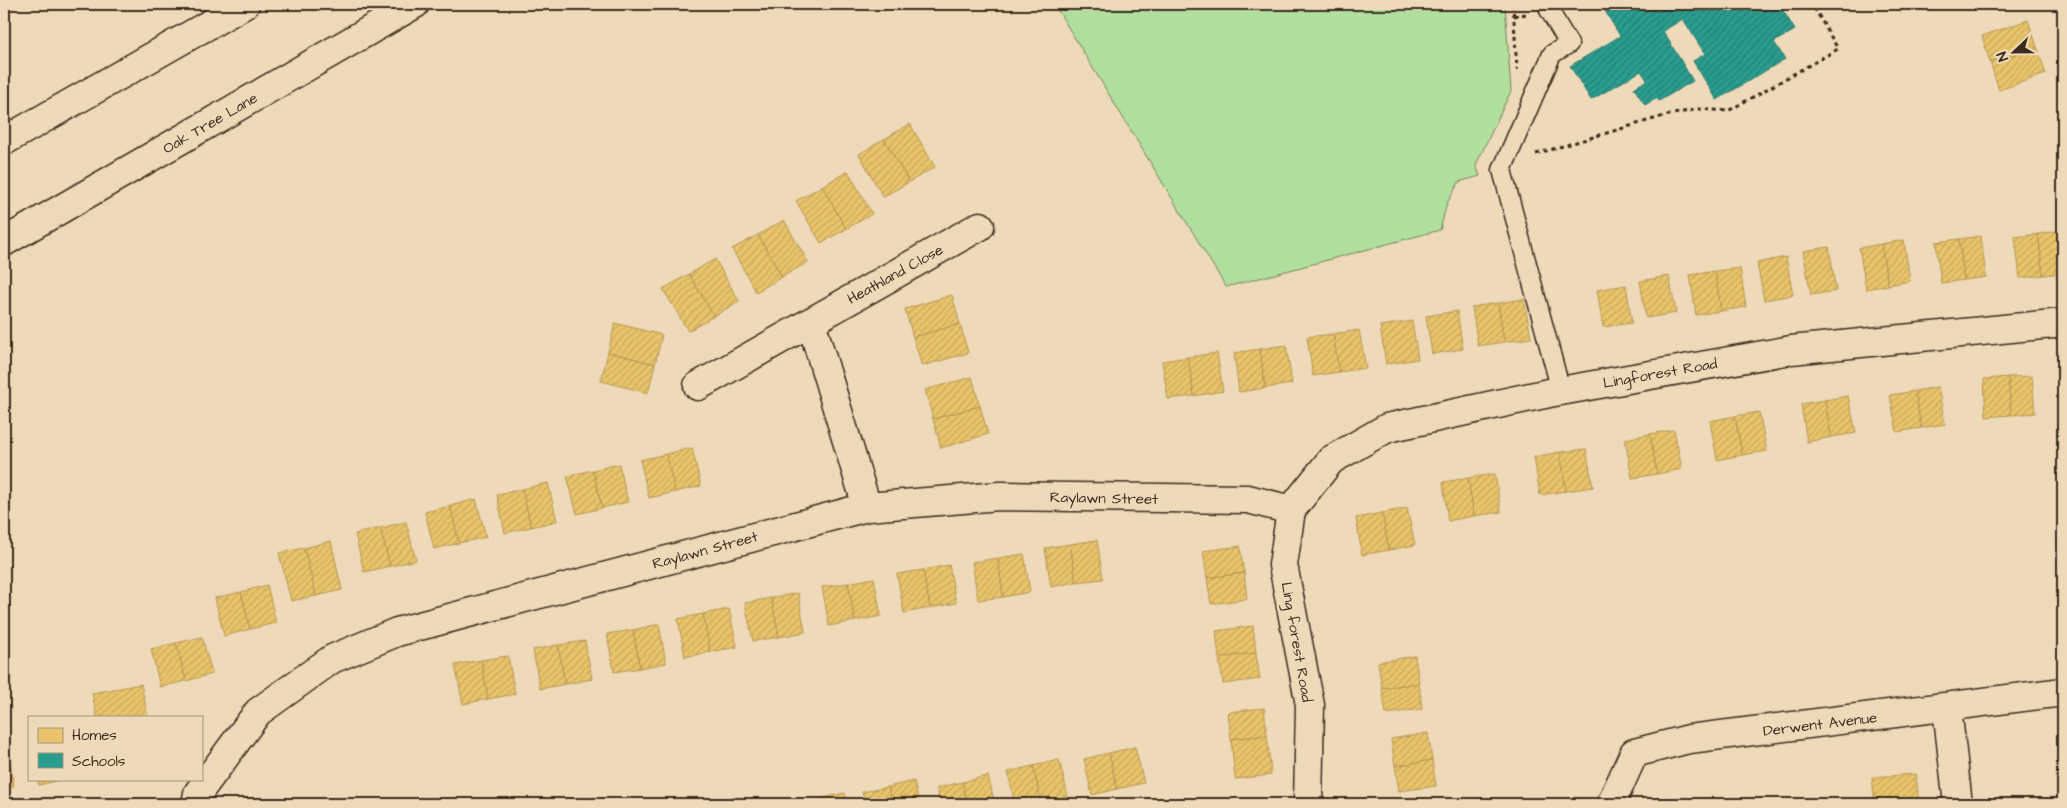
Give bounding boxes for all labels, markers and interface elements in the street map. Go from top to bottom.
north arrow [1990,28,2040,78]
text: N [1992,48,2014,64]
street label: Oak Tree Lane [159,88,262,159]
street label: Heathland Close [844,239,947,309]
street label: Lingforest Road [1601,353,1719,395]
street label: Raylawn Street [1050,487,1158,511]
street label: Raylawn Street [650,526,760,576]
street label: Ling forest Road [1275,580,1317,704]
street label: Derwent Avenue [1762,707,1878,742]
legend [28,716,202,780]
text: Homes [72,725,117,746]
text: Schools [72,751,126,772]

